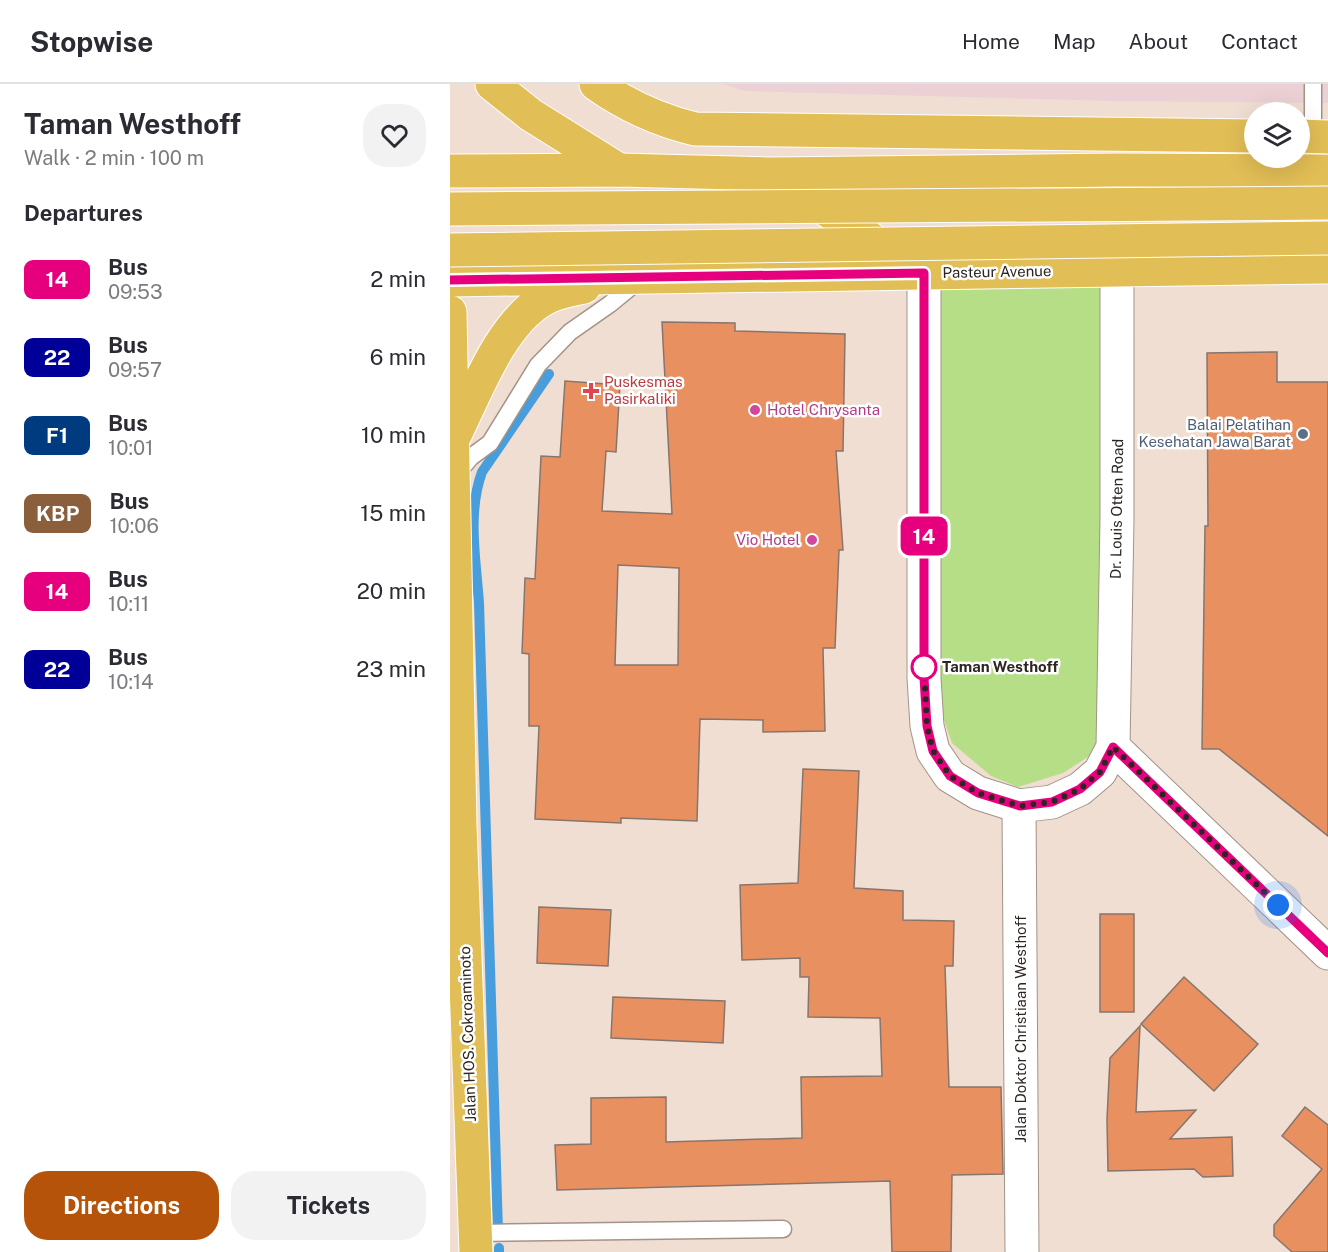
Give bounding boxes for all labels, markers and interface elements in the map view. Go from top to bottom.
text: Stopwise [30,25,153,58]
text: Home [962,29,1020,54]
text: Map [1053,29,1096,54]
text: About [1129,29,1188,54]
text: Contact [1221,29,1298,54]
map controls [1244,102,1310,168]
button: layers [1244,102,1310,168]
button: heart [363,104,426,167]
text: Taman Westhoff [24,107,241,140]
text: Walk · 2 min · 100 m [24,146,204,170]
text: Departures [24,200,143,226]
text: Bus [108,254,148,280]
street label: Pasteur Avenue [942,262,1052,281]
text: 2 min [370,266,426,292]
text: 14 [46,267,68,292]
text: 09:53 [108,280,163,304]
text: Bus [108,332,148,358]
text: 6 min [370,344,426,370]
text: 22 [44,345,70,370]
text: 09:57 [108,358,162,382]
place label: Puskesmas Pasirkaliki [604,373,683,407]
marker: Puskesmas Pasirkaliki [582,382,600,400]
place label: Hotel Chrysanta [767,401,880,418]
marker: Hotel Chrysanta [748,403,762,417]
text: Bus [108,410,148,436]
place label: Balai Pelatihan Kesehatan Jawa Barat [1139,416,1291,450]
text: 10 min [361,422,426,448]
text: F1 [46,423,68,448]
marker: Balai Pelatihan Kesehatan Jawa Barat [1296,427,1310,441]
text: 10:01 [108,436,153,460]
street label: Dr. Louis Otten Road [1107,439,1126,579]
text: Bus [109,488,149,514]
text: 15 min [360,500,426,526]
text: KBP [36,501,79,526]
text: 10:06 [109,514,159,538]
line badge: 14 [897,516,951,556]
text: 14 [913,524,935,549]
place label: Vio Hotel [736,531,800,548]
marker: Vio Hotel [805,533,819,547]
text: Bus [108,566,148,592]
text: 20 min [357,578,426,604]
text: 14 [46,579,68,604]
text: 10:11 [108,592,149,616]
text: Bus [108,644,148,670]
marker: Taman Westhoff [911,654,937,680]
text: 23 min [356,656,426,682]
text: 22 [44,657,70,682]
place label: Taman Westhoff [942,658,1058,675]
text: 10:14 [108,670,154,694]
your location [1263,890,1293,920]
street label: Jalan Doktor Christiaan Westhoff [1012,915,1029,1143]
street label: Jalan HOS. Cokroaminoto [456,946,479,1122]
button: Directions [24,1171,219,1240]
button: Tickets [231,1171,426,1240]

